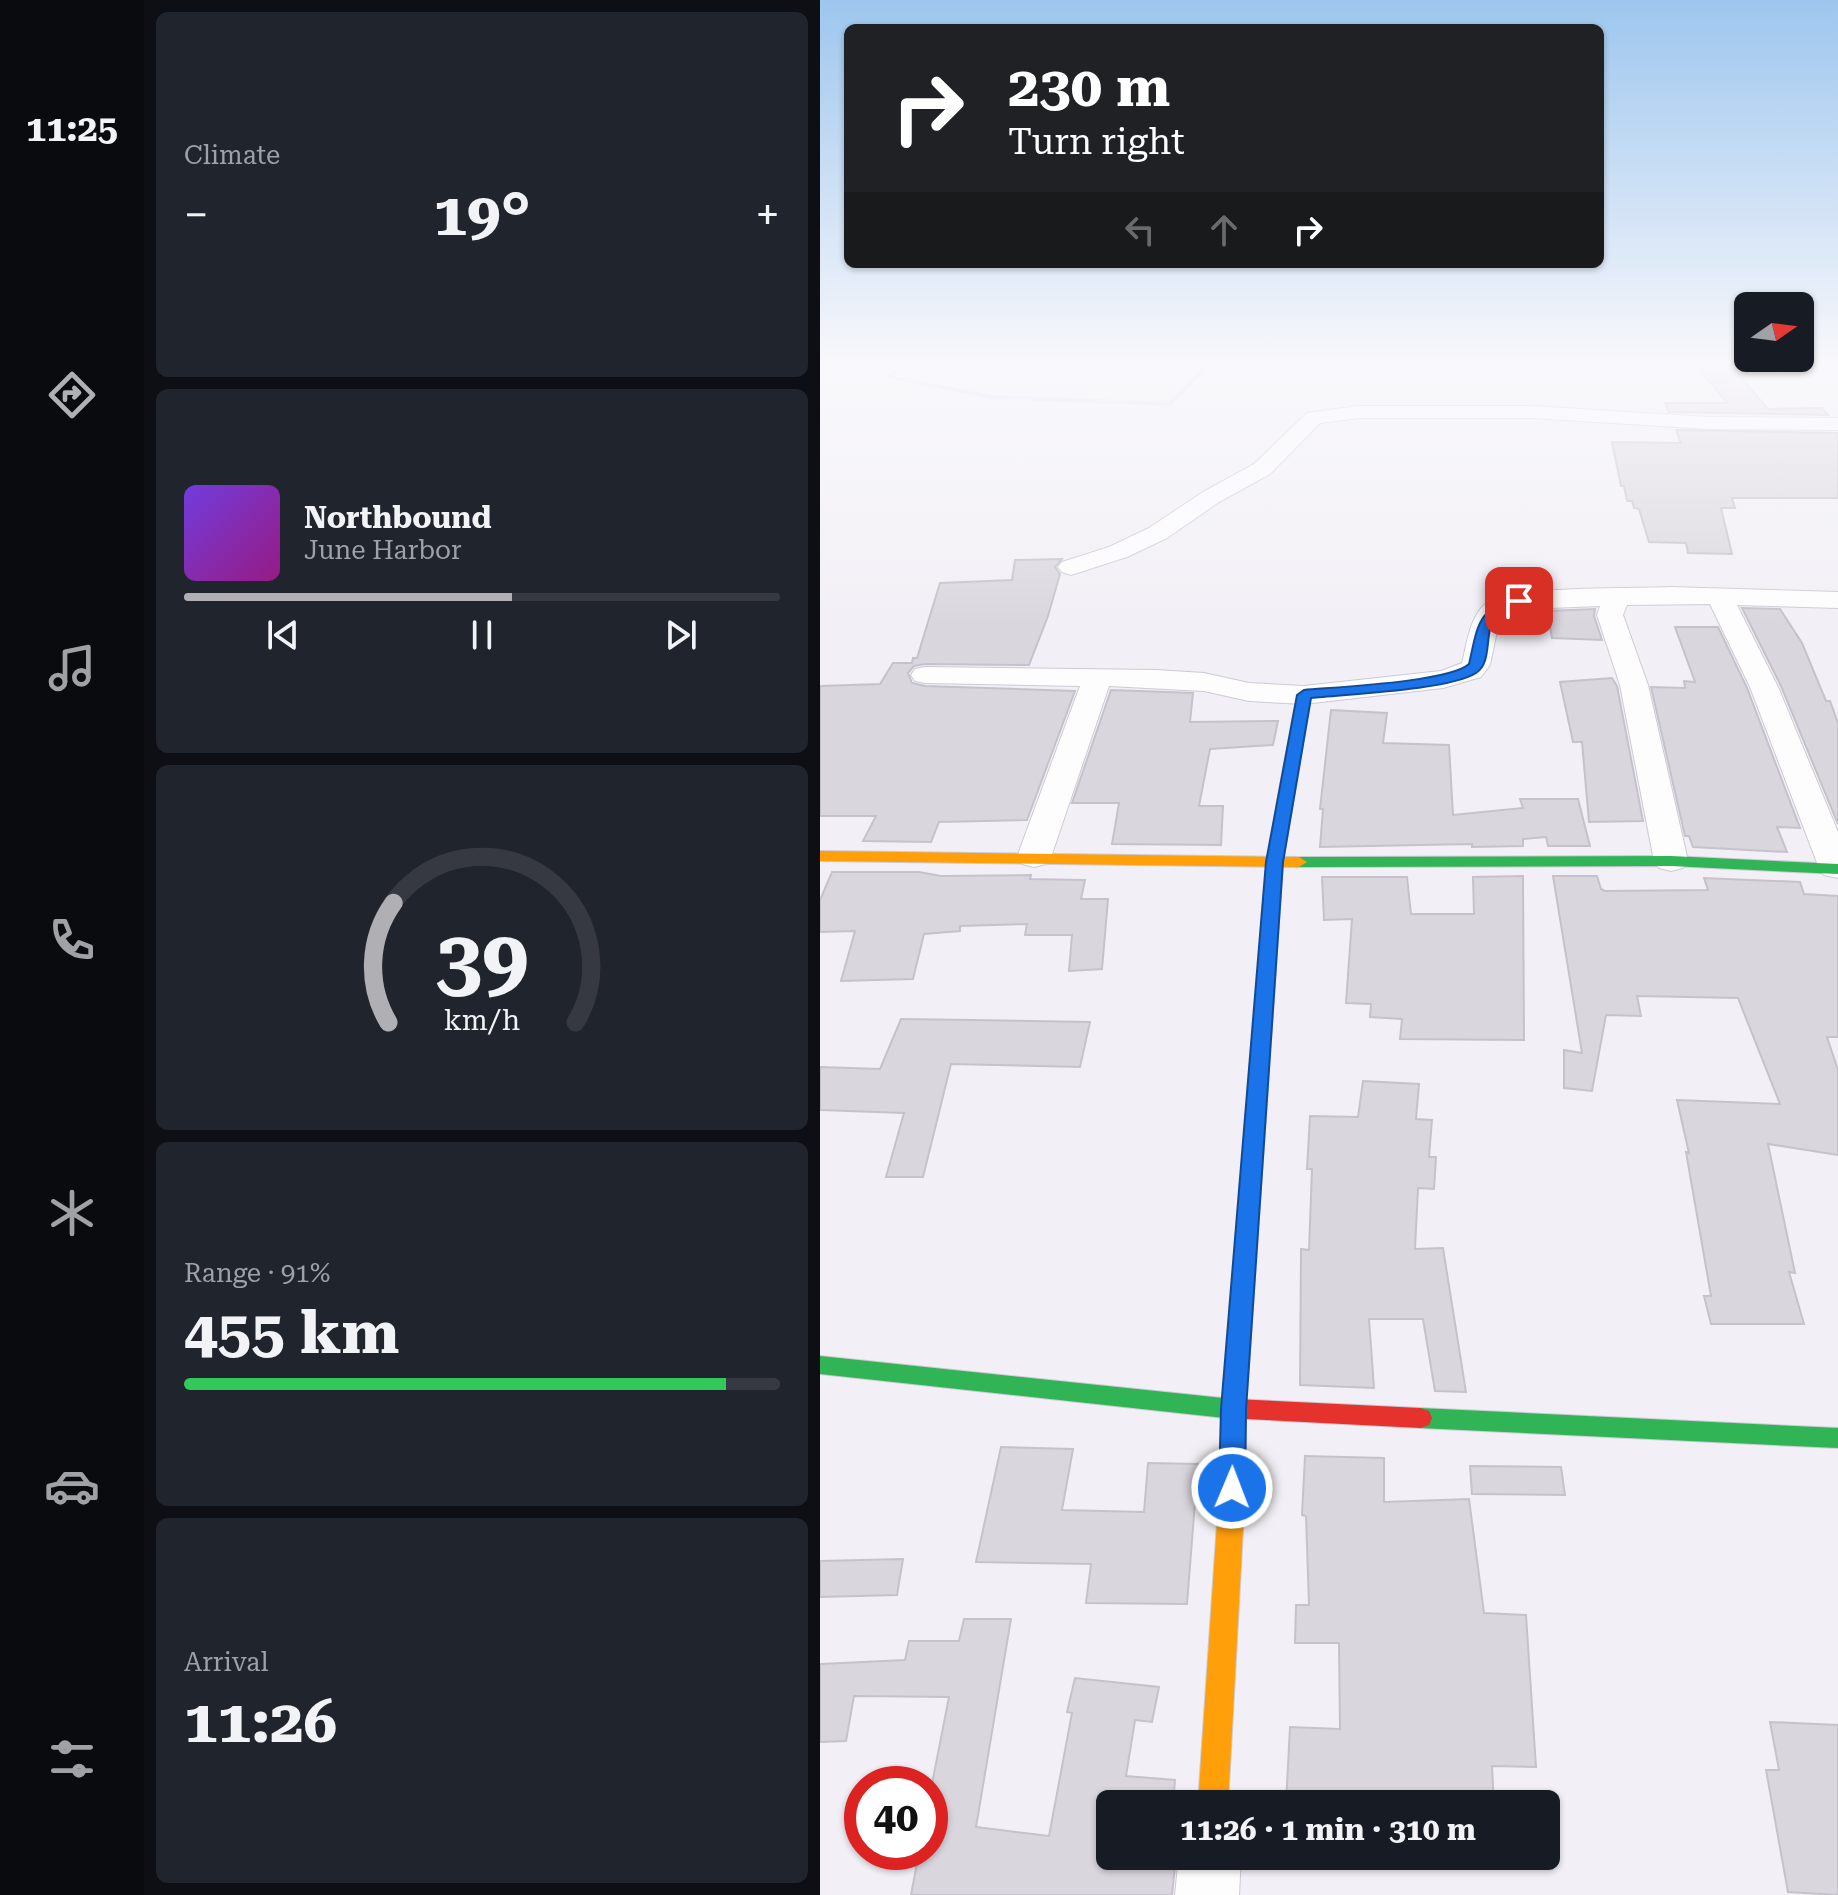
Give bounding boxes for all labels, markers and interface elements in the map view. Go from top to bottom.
text: 230 m [1008,54,1170,120]
icon: right [876,56,980,160]
text: 11:25 [26,108,118,150]
text: Turn right [1008,121,1185,163]
text: Climate [184,140,280,170]
text: 19° [433,179,531,250]
text: − [184,189,209,241]
text: + [755,189,780,241]
icon: left [1118,208,1162,252]
icon: ahead [1202,208,1246,252]
icon: right [1286,208,1330,252]
north arrow [1734,292,1814,372]
map controls [1734,292,1814,372]
icon: directions [44,367,100,423]
text: Northbound [304,500,492,535]
text: June Harbor [304,535,462,565]
pin [1485,567,1553,635]
icon: arrive [1497,579,1541,623]
icon: previous [261,613,305,657]
icon: pause [460,613,504,657]
icon: next [659,613,703,657]
icon: music [44,640,100,696]
icon: phone [44,912,100,968]
text: 39 [435,912,529,1009]
text: km/h [444,1004,520,1038]
icon: climate [44,1185,100,1241]
text: Range · 91% [184,1258,330,1288]
text: 455 km [184,1297,399,1368]
position arrow [1190,1446,1274,1530]
icon: car [44,1458,100,1514]
text: Arrival [184,1647,269,1677]
text: 11:26 [184,1686,337,1757]
icon: filters [44,1731,100,1787]
speed limit sign: 40 [844,1766,948,1870]
text: 11:26 · 1 min · 310 m [1180,1812,1476,1847]

